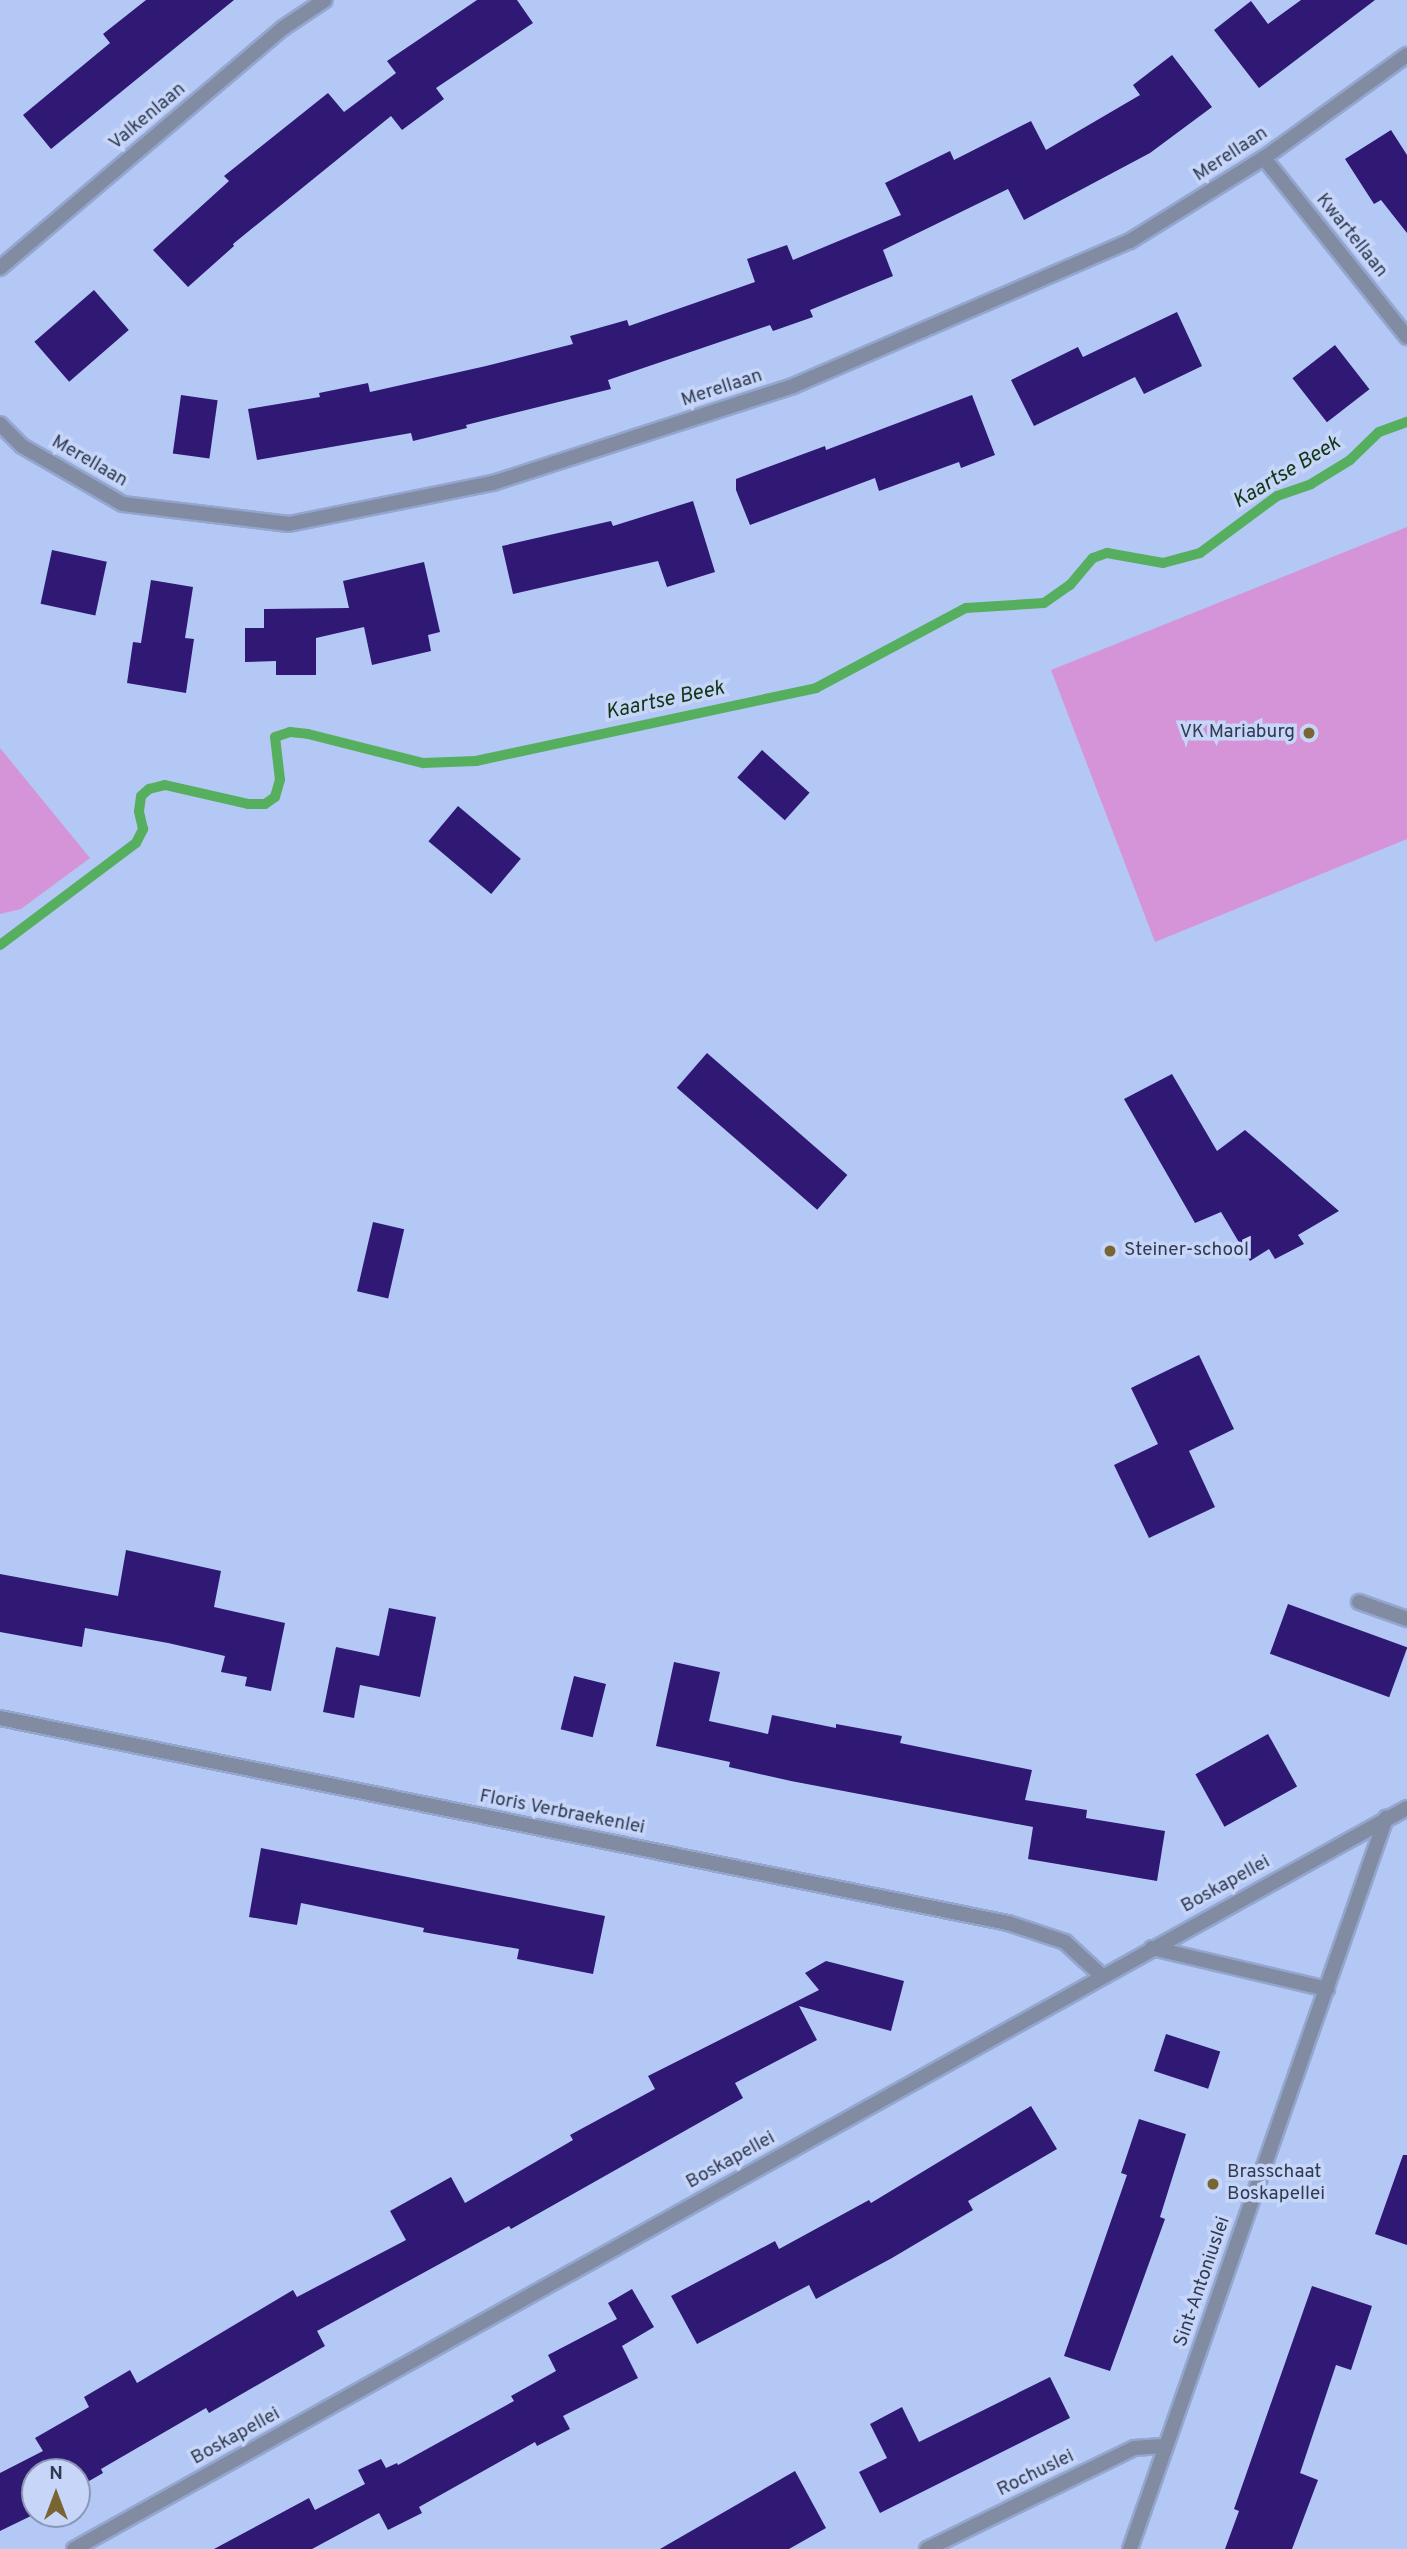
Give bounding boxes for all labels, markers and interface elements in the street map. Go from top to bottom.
street label: Valkenlaan [105,78,191,156]
street label: Merellaan [1190,123,1272,187]
street label: Kwartellaan [1310,189,1392,283]
street label: Merellaan [679,365,765,413]
street label: Merellaan [47,431,131,493]
water label: Kaartse Beek [1229,431,1345,515]
water label: Kaartse Beek [603,676,727,726]
place label: VK Mariaburg [1180,722,1295,744]
marker: VK Mariaburg [1301,725,1317,741]
place label: Steiner-school [1124,1240,1249,1262]
marker: Steiner-school [1102,1243,1118,1259]
street label: Floris Verbraekenlei [477,1786,647,1840]
street label: Boskapellei [1178,1851,1274,1919]
street label: Boskapellei [683,2127,779,2195]
place label: Brasschaat Boskapellei [1227,2162,1325,2206]
marker: Brasschaat Boskapellei [1205,2176,1221,2192]
street label: Sint-Antoniuslei [1170,2214,1236,2350]
street label: Boskapellei [188,2403,284,2471]
street label: Rochuslei [994,2446,1078,2502]
north arrow [21,2458,91,2528]
text: N [49,2462,63,2486]

